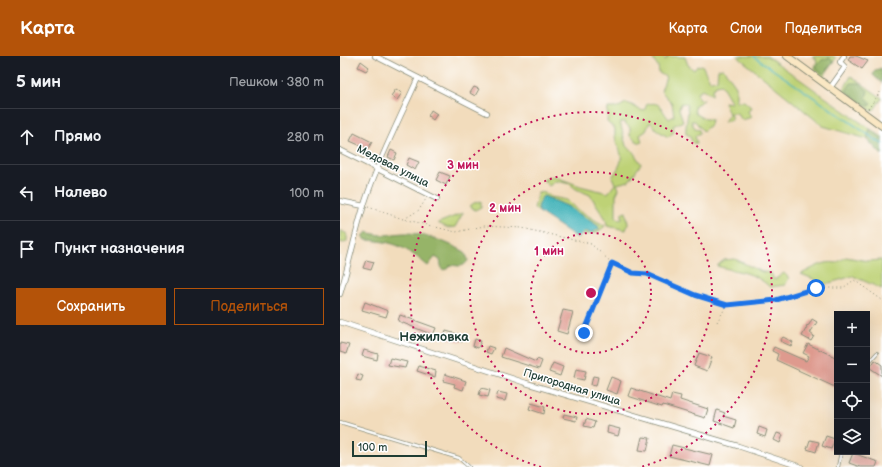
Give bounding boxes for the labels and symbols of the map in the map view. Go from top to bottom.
street label: Медовая улица [355,142,432,190]
text: 3 мин [447,158,479,173]
text: 2 мин [489,201,521,216]
text: 1 мин [534,244,564,259]
route start [807,279,825,297]
centre of rings [584,286,598,300]
route end [575,324,593,342]
district label: Нежиловка [399,329,469,345]
street label: Пригородная улица [522,366,623,408]
scale bar [352,439,427,458]

